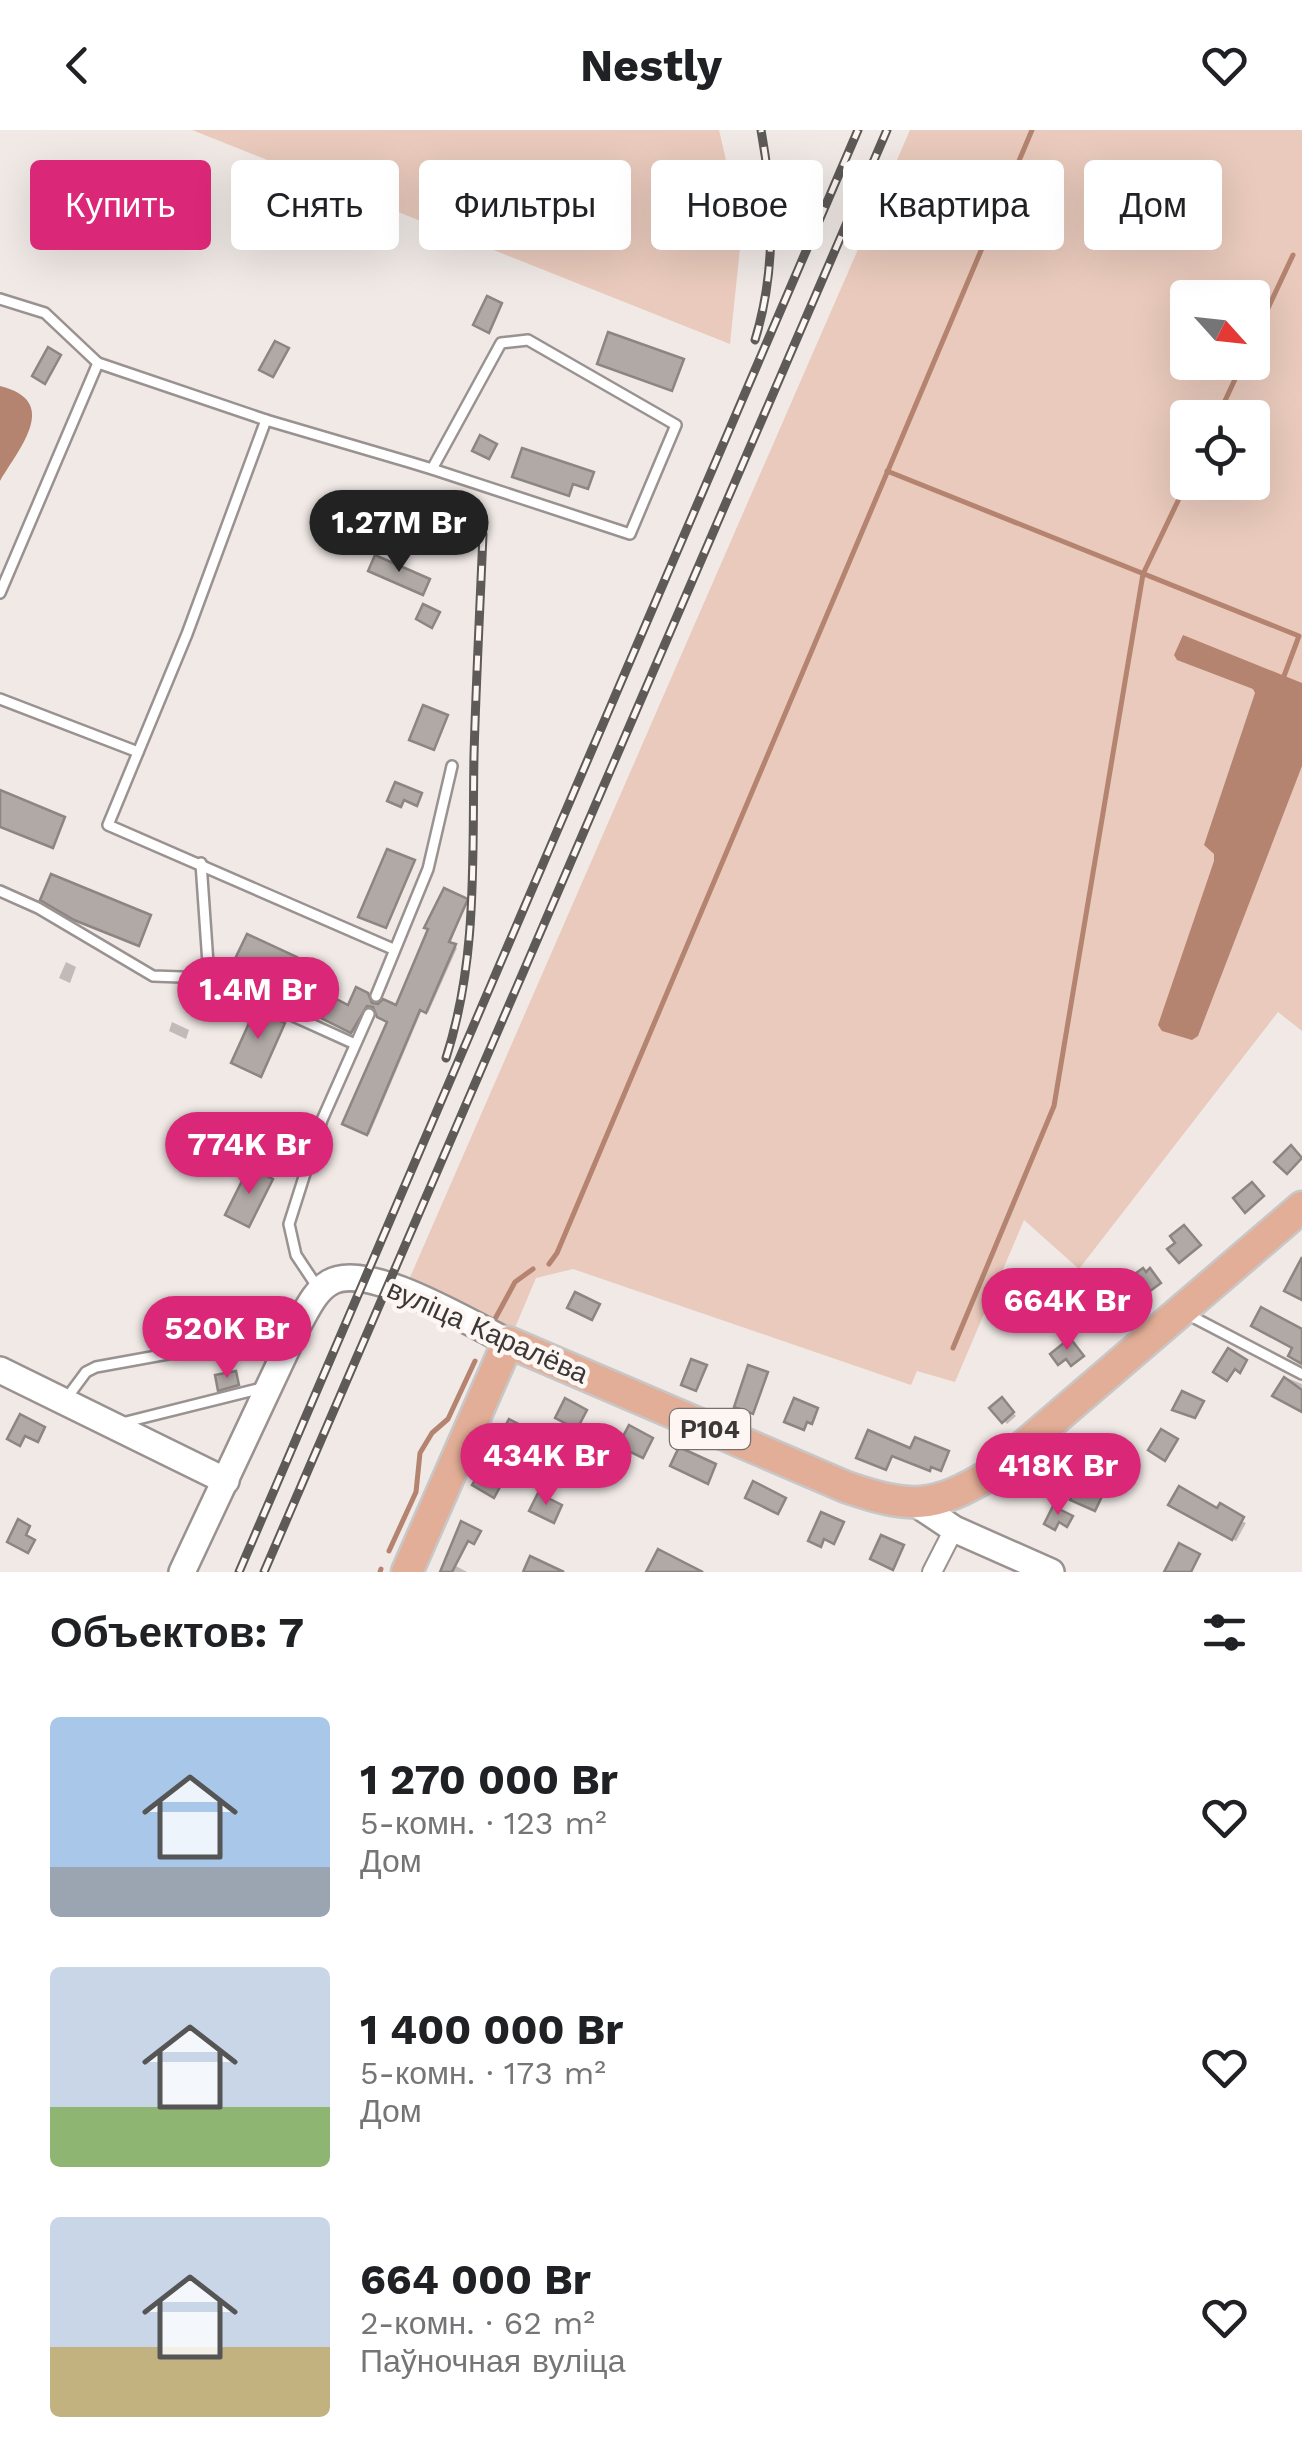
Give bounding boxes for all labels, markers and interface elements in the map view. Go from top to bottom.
icon: back [50,38,105,93]
icon: heart [1197,38,1252,93]
text: Nestly [580,39,722,92]
chip: Купить [30,160,211,250]
chip: Снять [231,160,399,250]
chip: Фильтры [419,160,631,250]
chip: Новое [651,160,823,250]
chip: Квартира [843,160,1064,250]
chip: Дом [1084,160,1222,250]
north arrow [1170,280,1270,380]
map controls [1170,280,1270,500]
button: locate [1170,400,1270,500]
pin: 1.27M Br [296,490,502,575]
text: 1.27M Br [332,503,466,541]
pin: 1.4M Br [166,957,350,1042]
text: 1.4M Br [199,970,317,1008]
pin: 774K Br [157,1112,341,1197]
text: 774K Br [187,1125,311,1163]
pin: 664K Br [975,1268,1159,1353]
street label: вуліца Каралёва [382,1272,594,1391]
text: 664K Br [1004,1281,1130,1319]
pin: 520K Br [135,1296,319,1381]
text: 520K Br [164,1309,290,1347]
road number: Р104 [670,1409,750,1449]
pin: 434K Br [454,1423,638,1508]
pin: 418K Br [966,1433,1150,1518]
text: 434K Br [482,1436,610,1474]
text: 418K Br [998,1446,1118,1484]
icon: filters [1197,1605,1252,1660]
text: Объектов: 7 [50,1608,304,1657]
text: 1 270 000 Br [360,1755,618,1804]
icon: home [130,1757,250,1877]
icon: heart [1197,1790,1252,1845]
text: 5-комн. · 123 m² [360,1804,607,1842]
text: Дом [360,1842,422,1880]
text: 1 400 000 Br [360,2005,623,2054]
icon: home [130,2007,250,2127]
icon: heart [1197,2040,1252,2095]
text: 5-комн. · 173 m² [360,2054,606,2092]
text: Дом [360,2092,422,2130]
text: 664 000 Br [360,2255,591,2304]
icon: home [130,2257,250,2377]
icon: heart [1197,2290,1252,2345]
text: 2-комн. · 62 m² [360,2304,595,2342]
text: Паўночная вуліца [360,2342,625,2380]

